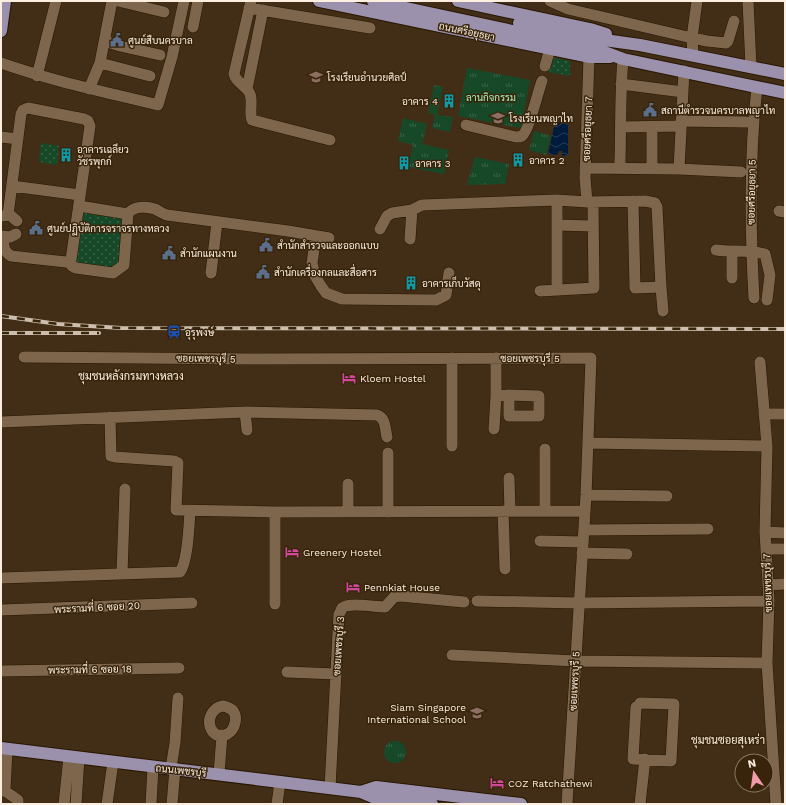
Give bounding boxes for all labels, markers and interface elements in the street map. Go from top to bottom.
street label: ถนนศรีอยุธยา [437,19,496,45]
public building icon: ศูนย์สืบนครบาล [109,32,125,48]
place label: ศูนย์สืบนครบาล [128,33,193,48]
school or university icon: โรงเรียนอำนวยศิลป์ [308,69,324,85]
place label: โรงเรียนอำนวยศิลป์ [326,71,407,83]
park label: ลานกิจกรรม [466,92,516,103]
building icon: อาคาร 4 [441,93,457,109]
place label: อาคาร 4 [402,96,438,107]
street label: ซอยศรีอยุธยา 7 [580,96,596,162]
public building icon: สถานีตำรวจนครบาลพญาไท [642,102,658,118]
place label: สถานีตำรวจนครบาลพญาไท [661,104,775,117]
school or university icon: โรงเรียนพญาไท [490,110,506,126]
place label: โรงเรียนพญาไท [508,112,573,125]
place label: อาคารเฉลียว วัชรพุกก์ [77,143,129,169]
building icon: อาคารเฉลียว วัชรพุกก์ [58,147,74,163]
building icon: อาคาร 2 [510,152,526,168]
building icon: อาคาร 3 [396,155,412,171]
place label: อาคาร 2 [529,155,565,166]
place label: อาคาร 3 [415,158,451,169]
street label: ซอยศรีอยุธยา 5 [744,159,760,225]
public building icon: ศูนย์ปฏิบัติการจราจรทางหลวง [28,220,44,236]
place label: ศูนย์ปฏิบัติการจราจรทางหลวง [47,221,169,236]
public building icon: สำนักสำรวจและออกแบบ [258,237,274,253]
place label: สำนักสำรวจและออกแบบ [277,239,379,251]
public building icon: สำนักแผนงาน [161,245,177,261]
place label: สำนักแผนงาน [180,247,237,259]
public building icon: สำนักเครื่องกลและสื่อสาร [255,264,271,280]
place label: สำนักเครื่องกลและสื่อสาร [274,264,377,278]
building icon: อาคารเก็บวัสดุ [403,275,419,291]
place label: อาคารเก็บวัสดุ [422,276,481,291]
station icon: อุรุพงษ์ [166,324,182,340]
place label: อุรุพงษ์ [185,325,214,340]
street label: ซอยเพชรบุรี 5 [176,351,236,367]
street label: ซอยเพชรบุรี 5 [500,352,560,366]
district label: ชุมชนหลังกรมทางหลวง [78,369,184,385]
hotel icon: Kloem Hostel [341,370,357,386]
place label: Kloem Hostel [360,373,426,384]
hotel icon: Greenery Hostel [284,544,300,560]
place label: Greenery Hostel [303,547,382,558]
street label: ซอยเพชรบุรี 7 [760,553,776,613]
hotel icon: Pennkiat House [345,579,361,595]
place label: Pennkiat House [364,582,440,593]
street label: พระรามที่ 6 ซอย 20 [54,597,140,615]
street label: ซอยเพชรบุรี 3 [330,616,348,676]
street label: ซอยเพชรบุรี 5 [566,651,584,711]
street label: พระรามที่ 6 ซอย 18 [48,660,132,676]
place label: Siam Singapore International School [367,702,466,725]
school or university icon: Siam Singapore International School [469,705,485,721]
district label: ชุมชนซอยสุเหร่า [691,733,765,749]
north arrow [734,753,774,793]
text: N [746,756,757,771]
street label: ถนนเพชรบุรี [155,761,207,781]
hotel icon: COZ Ratchathewi [489,775,505,791]
place label: COZ Ratchathewi [508,778,593,789]

